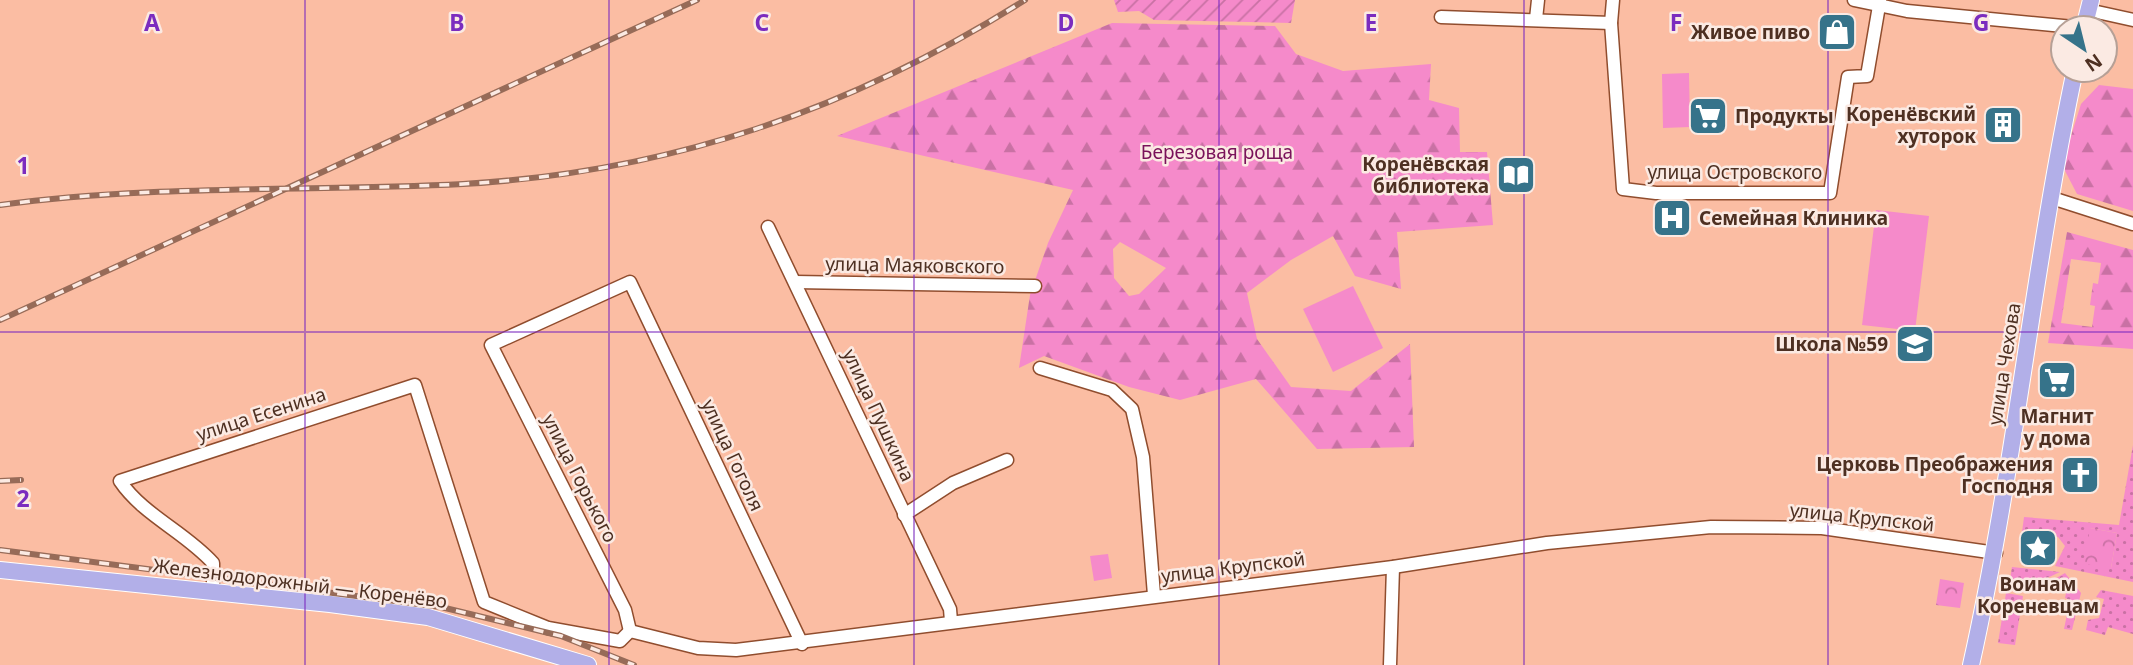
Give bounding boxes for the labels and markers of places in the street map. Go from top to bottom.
shop icon: Живое пиво [1816,11,1858,53]
place label: Живое пиво [1691,19,1810,45]
supermarket icon: Продукты [1687,95,1729,137]
place label: Коренёвский хуторок [1846,101,1976,149]
place label: Продукты [1735,103,1834,129]
building icon: Коренёвский хуторок [1982,104,2024,146]
place label: Коренёвская библиотека [1362,151,1489,199]
library icon: Коренёвская библиотека [1495,154,1537,196]
hospital icon: Семейная Клиника [1651,197,1693,239]
place label: Семейная Клиника [1699,205,1888,231]
school or university icon: Школа №59 [1894,323,1936,365]
place label: Школа №59 [1775,331,1888,357]
supermarket icon: Магнит у дома [2036,359,2078,401]
place label: Магнит у дома [2020,403,2094,451]
place label: Церковь Преображения Господня [1816,451,2053,499]
church icon: Церковь Преображения Господня [2059,454,2101,496]
place icon: Воинам Кореневцам [2017,527,2059,569]
place label: Воинам Кореневцам [1977,571,2099,619]

